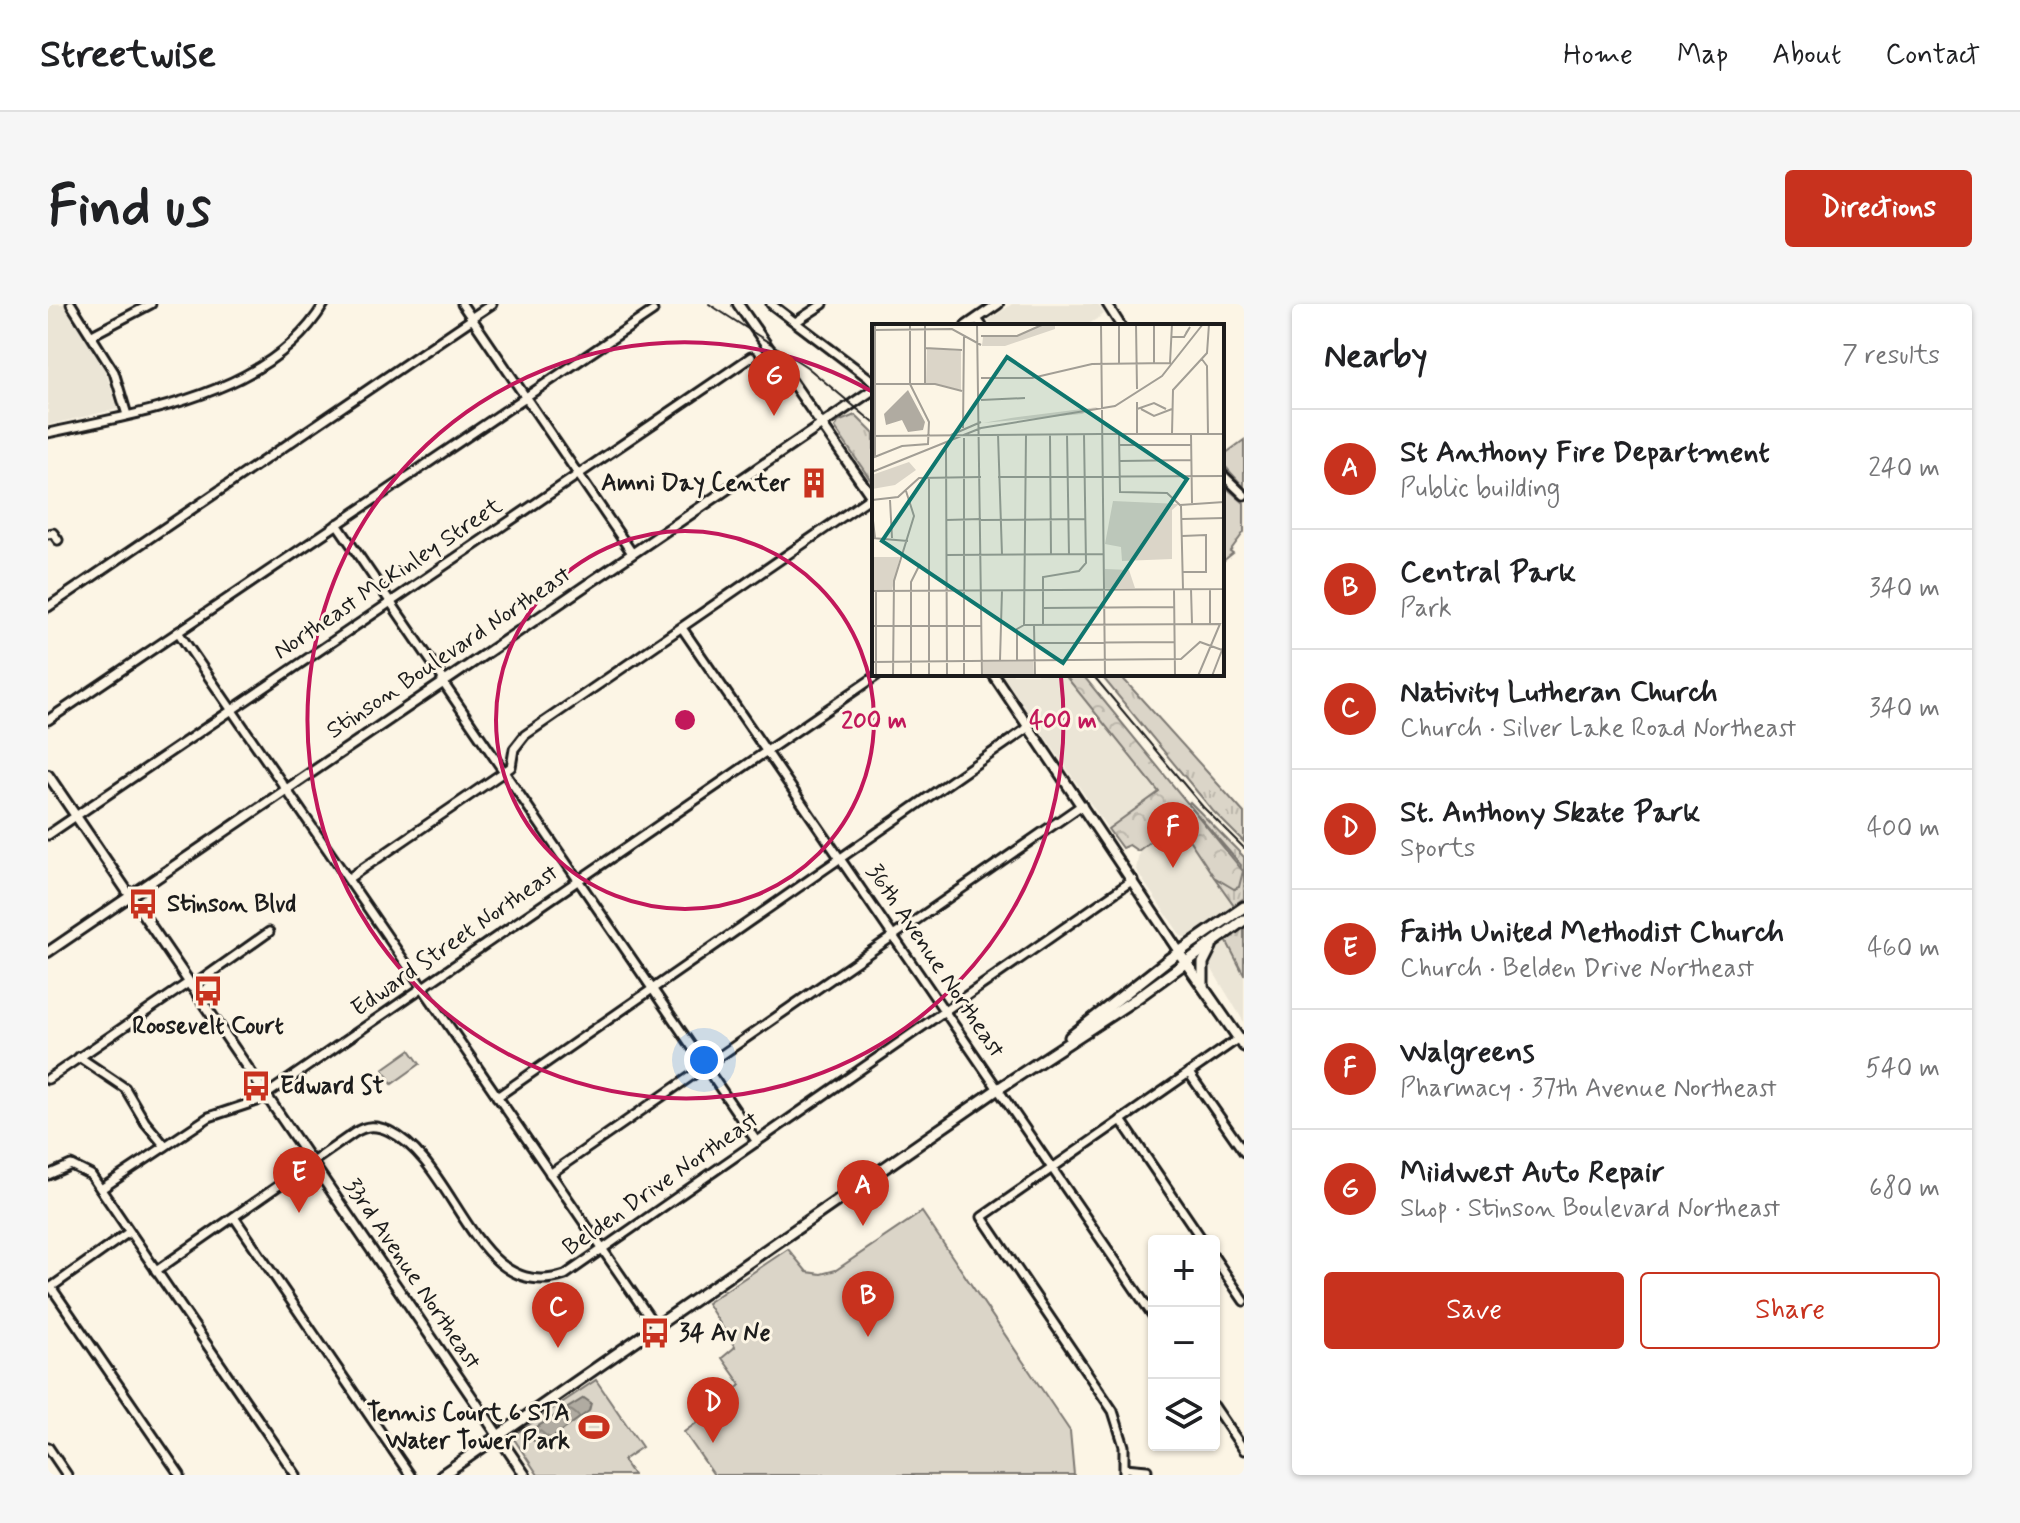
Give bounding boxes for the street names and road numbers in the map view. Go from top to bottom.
street label: Northeast McKinley Street [268,491,508,667]
street label: Stinson Boulevard Northeast [321,559,578,747]
street label: Edward Street Northeast [345,857,565,1024]
street label: 36th Avenue Northeast [858,858,1012,1064]
street label: Belden Drive Northeast [557,1104,765,1263]
street label: 33rd Avenue Northeast [336,1172,488,1376]

